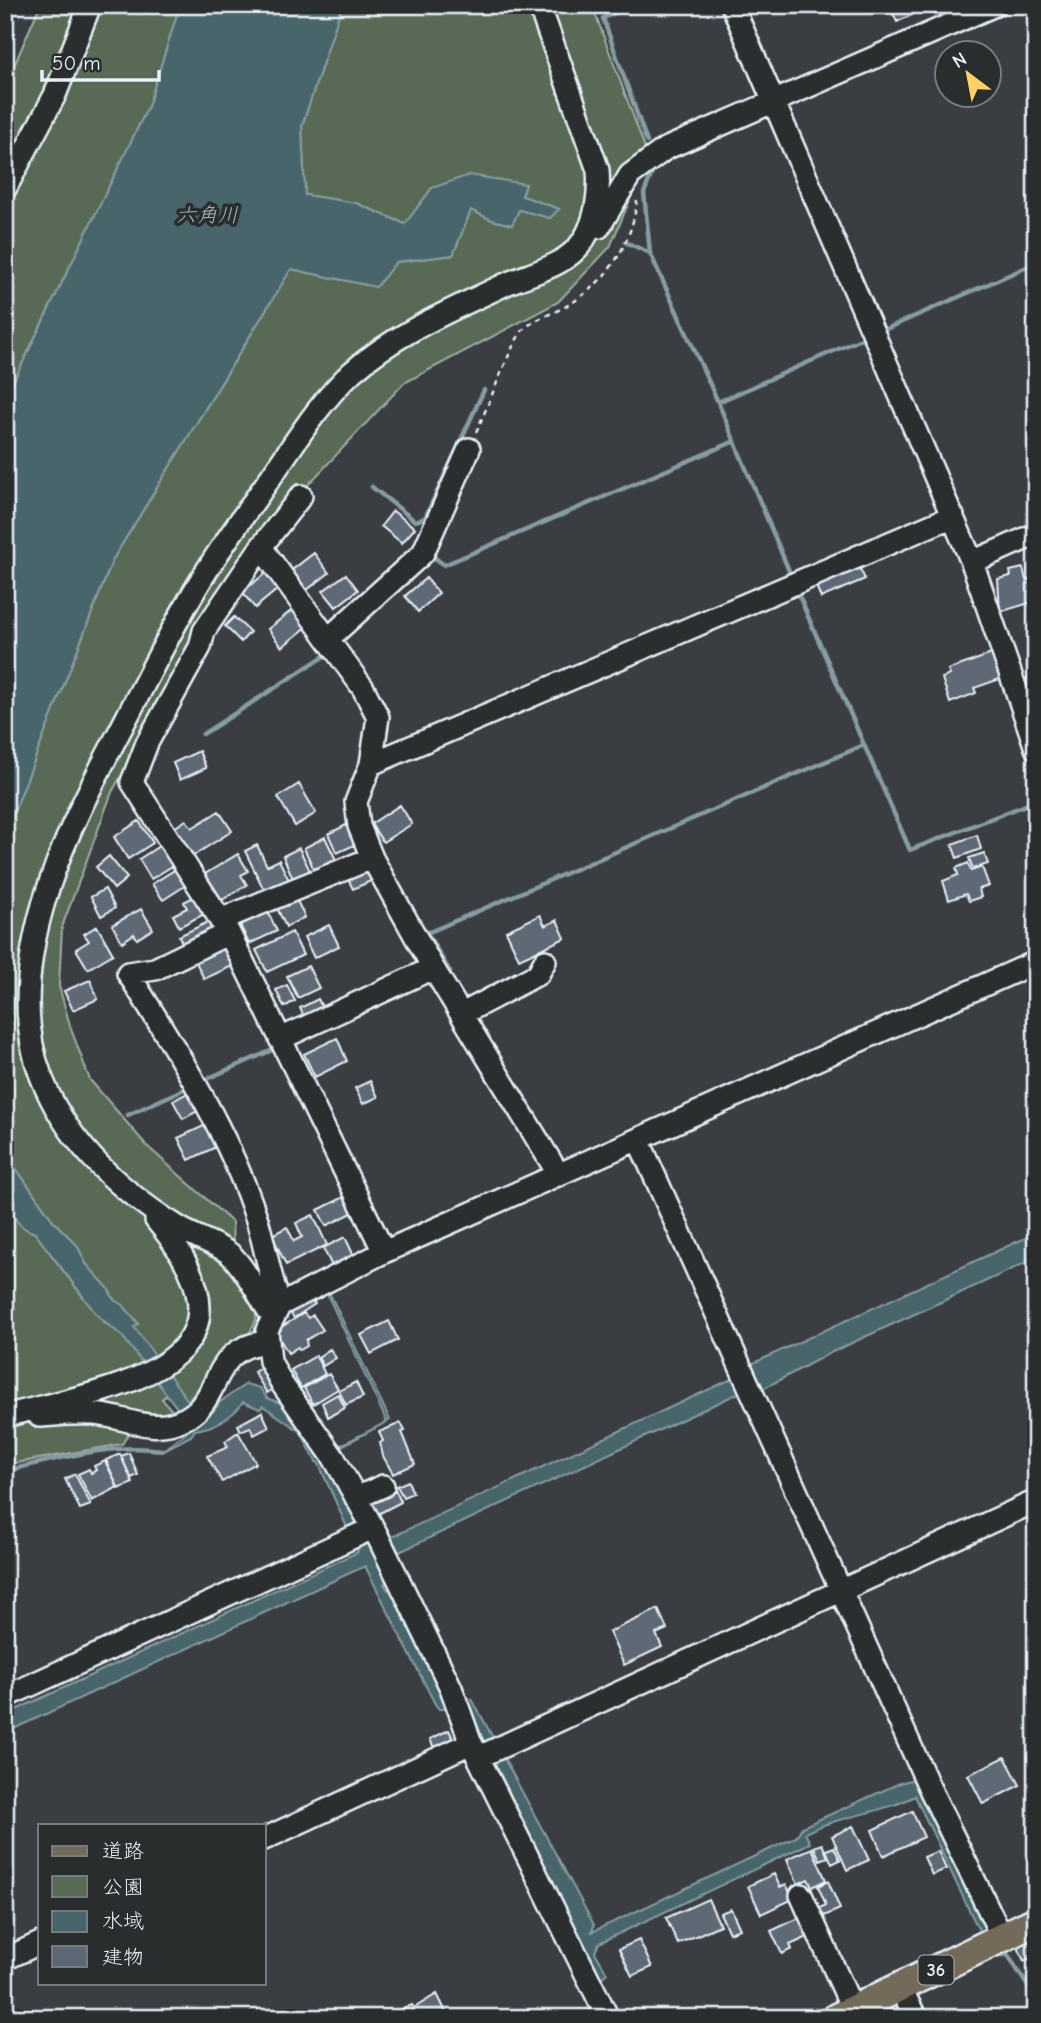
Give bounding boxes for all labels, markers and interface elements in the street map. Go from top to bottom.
scale bar [42,38,159,82]
north arrow [932,38,1002,108]
text: N [948,48,971,73]
text: 50 m [52,51,101,75]
water label: 六角川 [176,203,239,227]
legend [38,1824,266,1984]
text: 道路 [102,1839,144,1863]
text: 公園 [102,1875,144,1899]
text: 水域 [102,1909,144,1933]
text: 建物 [102,1945,144,1969]
road number: 36 [918,1956,954,1984]

